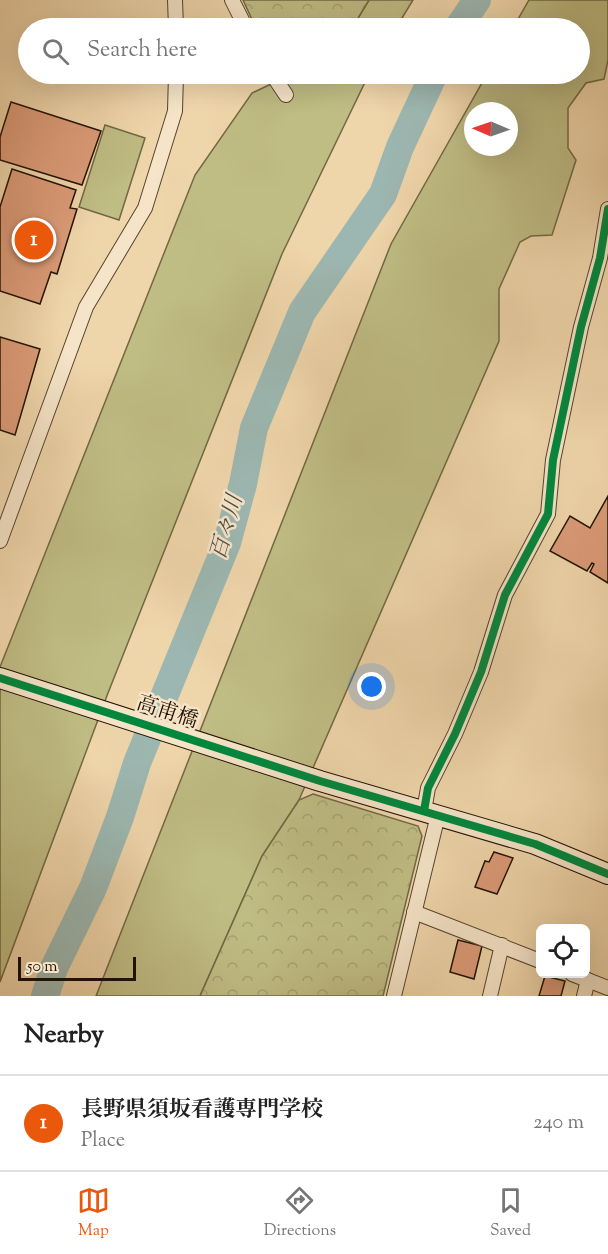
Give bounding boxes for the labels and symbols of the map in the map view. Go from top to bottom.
north arrow [464,102,518,156]
pin: 1 [15,218,54,262]
water label: 百々川 [204,490,253,564]
your location [357,672,386,701]
street label: 高甫橋 [132,689,202,737]
scale bar [18,954,136,982]

